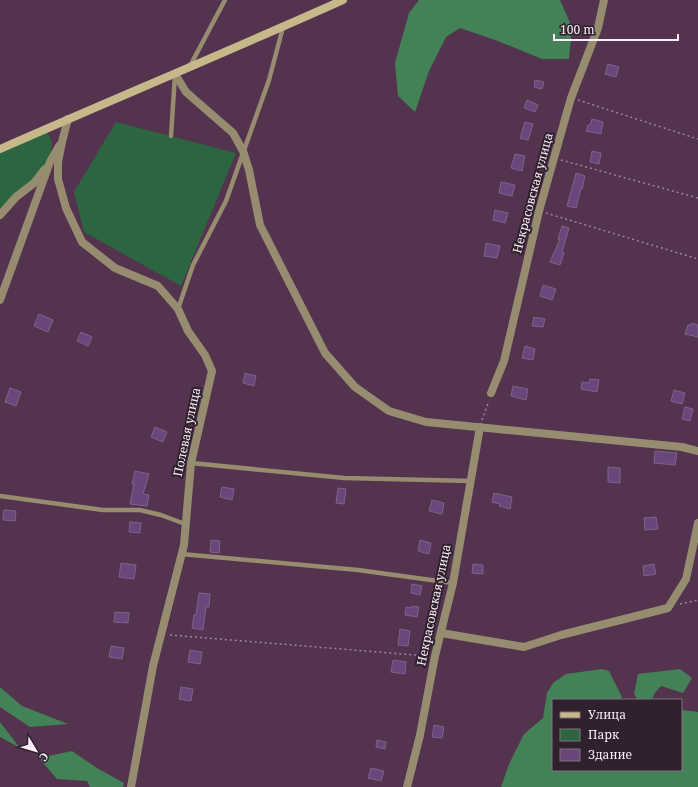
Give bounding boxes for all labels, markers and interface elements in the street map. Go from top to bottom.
scale bar [554,16,678,42]
text: 100 m [560,21,595,38]
street label: Некрасовская улица [508,131,557,255]
street label: Полевая улица [169,386,204,478]
street label: Некрасовская улица [412,542,455,667]
legend [552,699,682,771]
text: Улица [588,706,626,723]
text: Парк [588,726,620,743]
north arrow [16,731,56,771]
text: Здание [588,746,632,763]
text: С [36,750,52,765]

